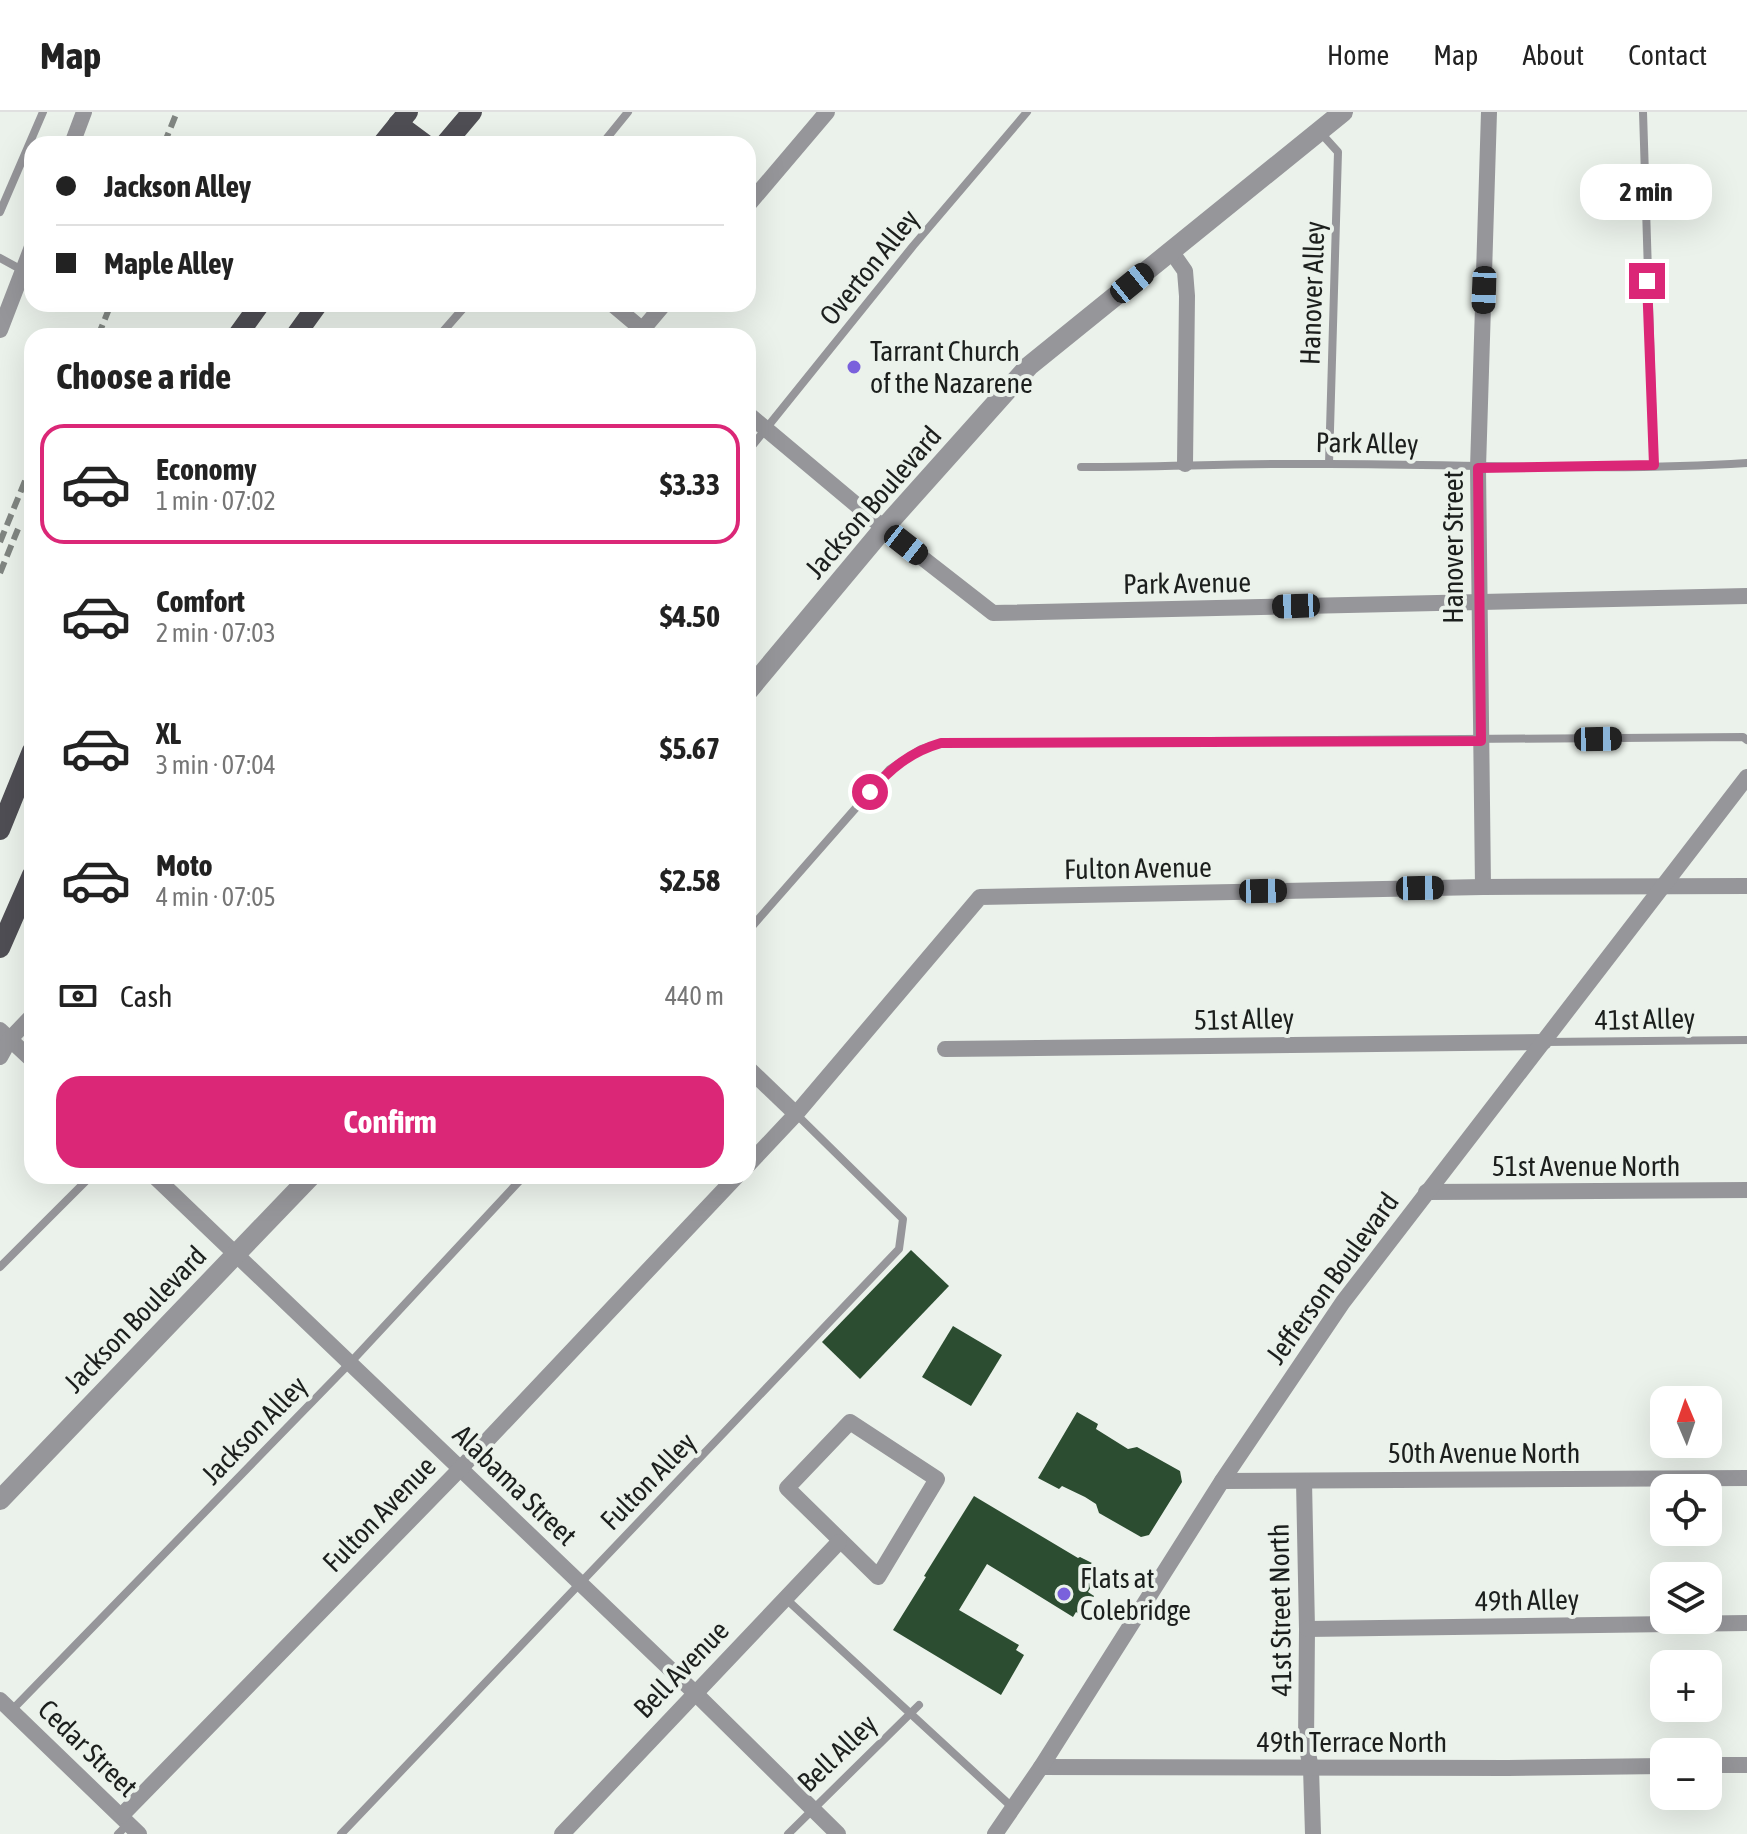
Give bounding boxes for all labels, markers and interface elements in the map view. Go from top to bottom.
text: Map [40,34,101,77]
text: Home [1327,39,1389,71]
text: Map [1433,39,1478,71]
text: About [1522,39,1584,71]
text: Contact [1628,39,1707,71]
callout: 2 min [1581,165,1713,221]
text: Jackson Alley [104,169,251,203]
text: 2 min [1619,177,1673,207]
street label: Overton Alley [813,203,925,331]
street label: Hanover Alley [1293,220,1331,366]
text: Maple Alley [104,246,234,280]
car [1106,259,1158,307]
route end [1629,263,1665,299]
car [1471,266,1497,314]
place label: Tarrant Church of the Nazarene [870,335,1033,399]
text: Choose a ride [56,355,231,397]
marker: Tarrant Church of the Nazarene [845,358,863,376]
street label: Jackson Boulevard [798,420,948,584]
street label: Park Alley [1315,426,1419,460]
icon: car [60,448,132,520]
text: Economy [156,452,257,486]
text: $3.33 [660,467,720,501]
street label: Hanover Street [1437,470,1469,624]
text: 1 min · 07:02 [156,486,276,516]
car [880,521,932,569]
street label: Park Avenue [1123,566,1251,600]
icon: car [60,580,132,652]
text: Comfort [156,584,245,618]
car [1272,593,1320,619]
text: $4.50 [660,599,720,633]
text: 2 min · 07:03 [156,618,276,648]
icon: car [60,712,132,784]
text: XL [156,716,181,750]
car [1574,727,1622,751]
text: $5.67 [660,731,720,765]
text: 3 min · 07:04 [156,750,276,780]
route start [852,774,888,810]
icon: car [60,844,132,916]
text: Moto [156,848,213,882]
street label: Fulton Avenue [1064,851,1212,885]
text: $2.58 [660,863,720,897]
car [1396,876,1444,900]
car [1239,879,1287,903]
text: 4 min · 07:05 [156,882,276,912]
icon: cash [56,974,100,1018]
text: Cash [120,979,173,1013]
text: 440 m [665,981,724,1011]
street label: 51st Alley [1194,1002,1294,1036]
street label: 41st Alley [1595,1002,1695,1036]
button: Confirm [56,1076,724,1168]
street label: 51st Avenue North [1492,1150,1680,1182]
street label: Jefferson Boulevard [1259,1186,1405,1370]
street label: Jackson Boulevard [57,1239,213,1399]
street label: Jackson Alley [195,1369,313,1491]
north arrow [1650,1386,1722,1458]
map controls [1650,1386,1722,1810]
street label: Alabama Street [447,1418,583,1552]
street label: Fulton Alley [594,1426,702,1536]
street label: 50th Avenue North [1388,1437,1580,1469]
street label: Fulton Avenue [316,1450,442,1578]
button: locate [1650,1474,1722,1546]
street label: 41st Street North [1262,1523,1298,1697]
place label: Flats at Colebridge [1080,1562,1191,1626]
button: layers [1650,1562,1722,1634]
street label: 49th Alley [1475,1583,1579,1617]
marker: Flats at Colebridge [1055,1585,1073,1603]
street label: Bell Avenue [627,1614,735,1724]
button: + [1650,1650,1722,1722]
street label: Cedar Street [32,1693,144,1803]
street label: Bell Alley [791,1708,883,1798]
street label: 49th Terrace North [1257,1726,1447,1758]
button: − [1650,1738,1722,1810]

